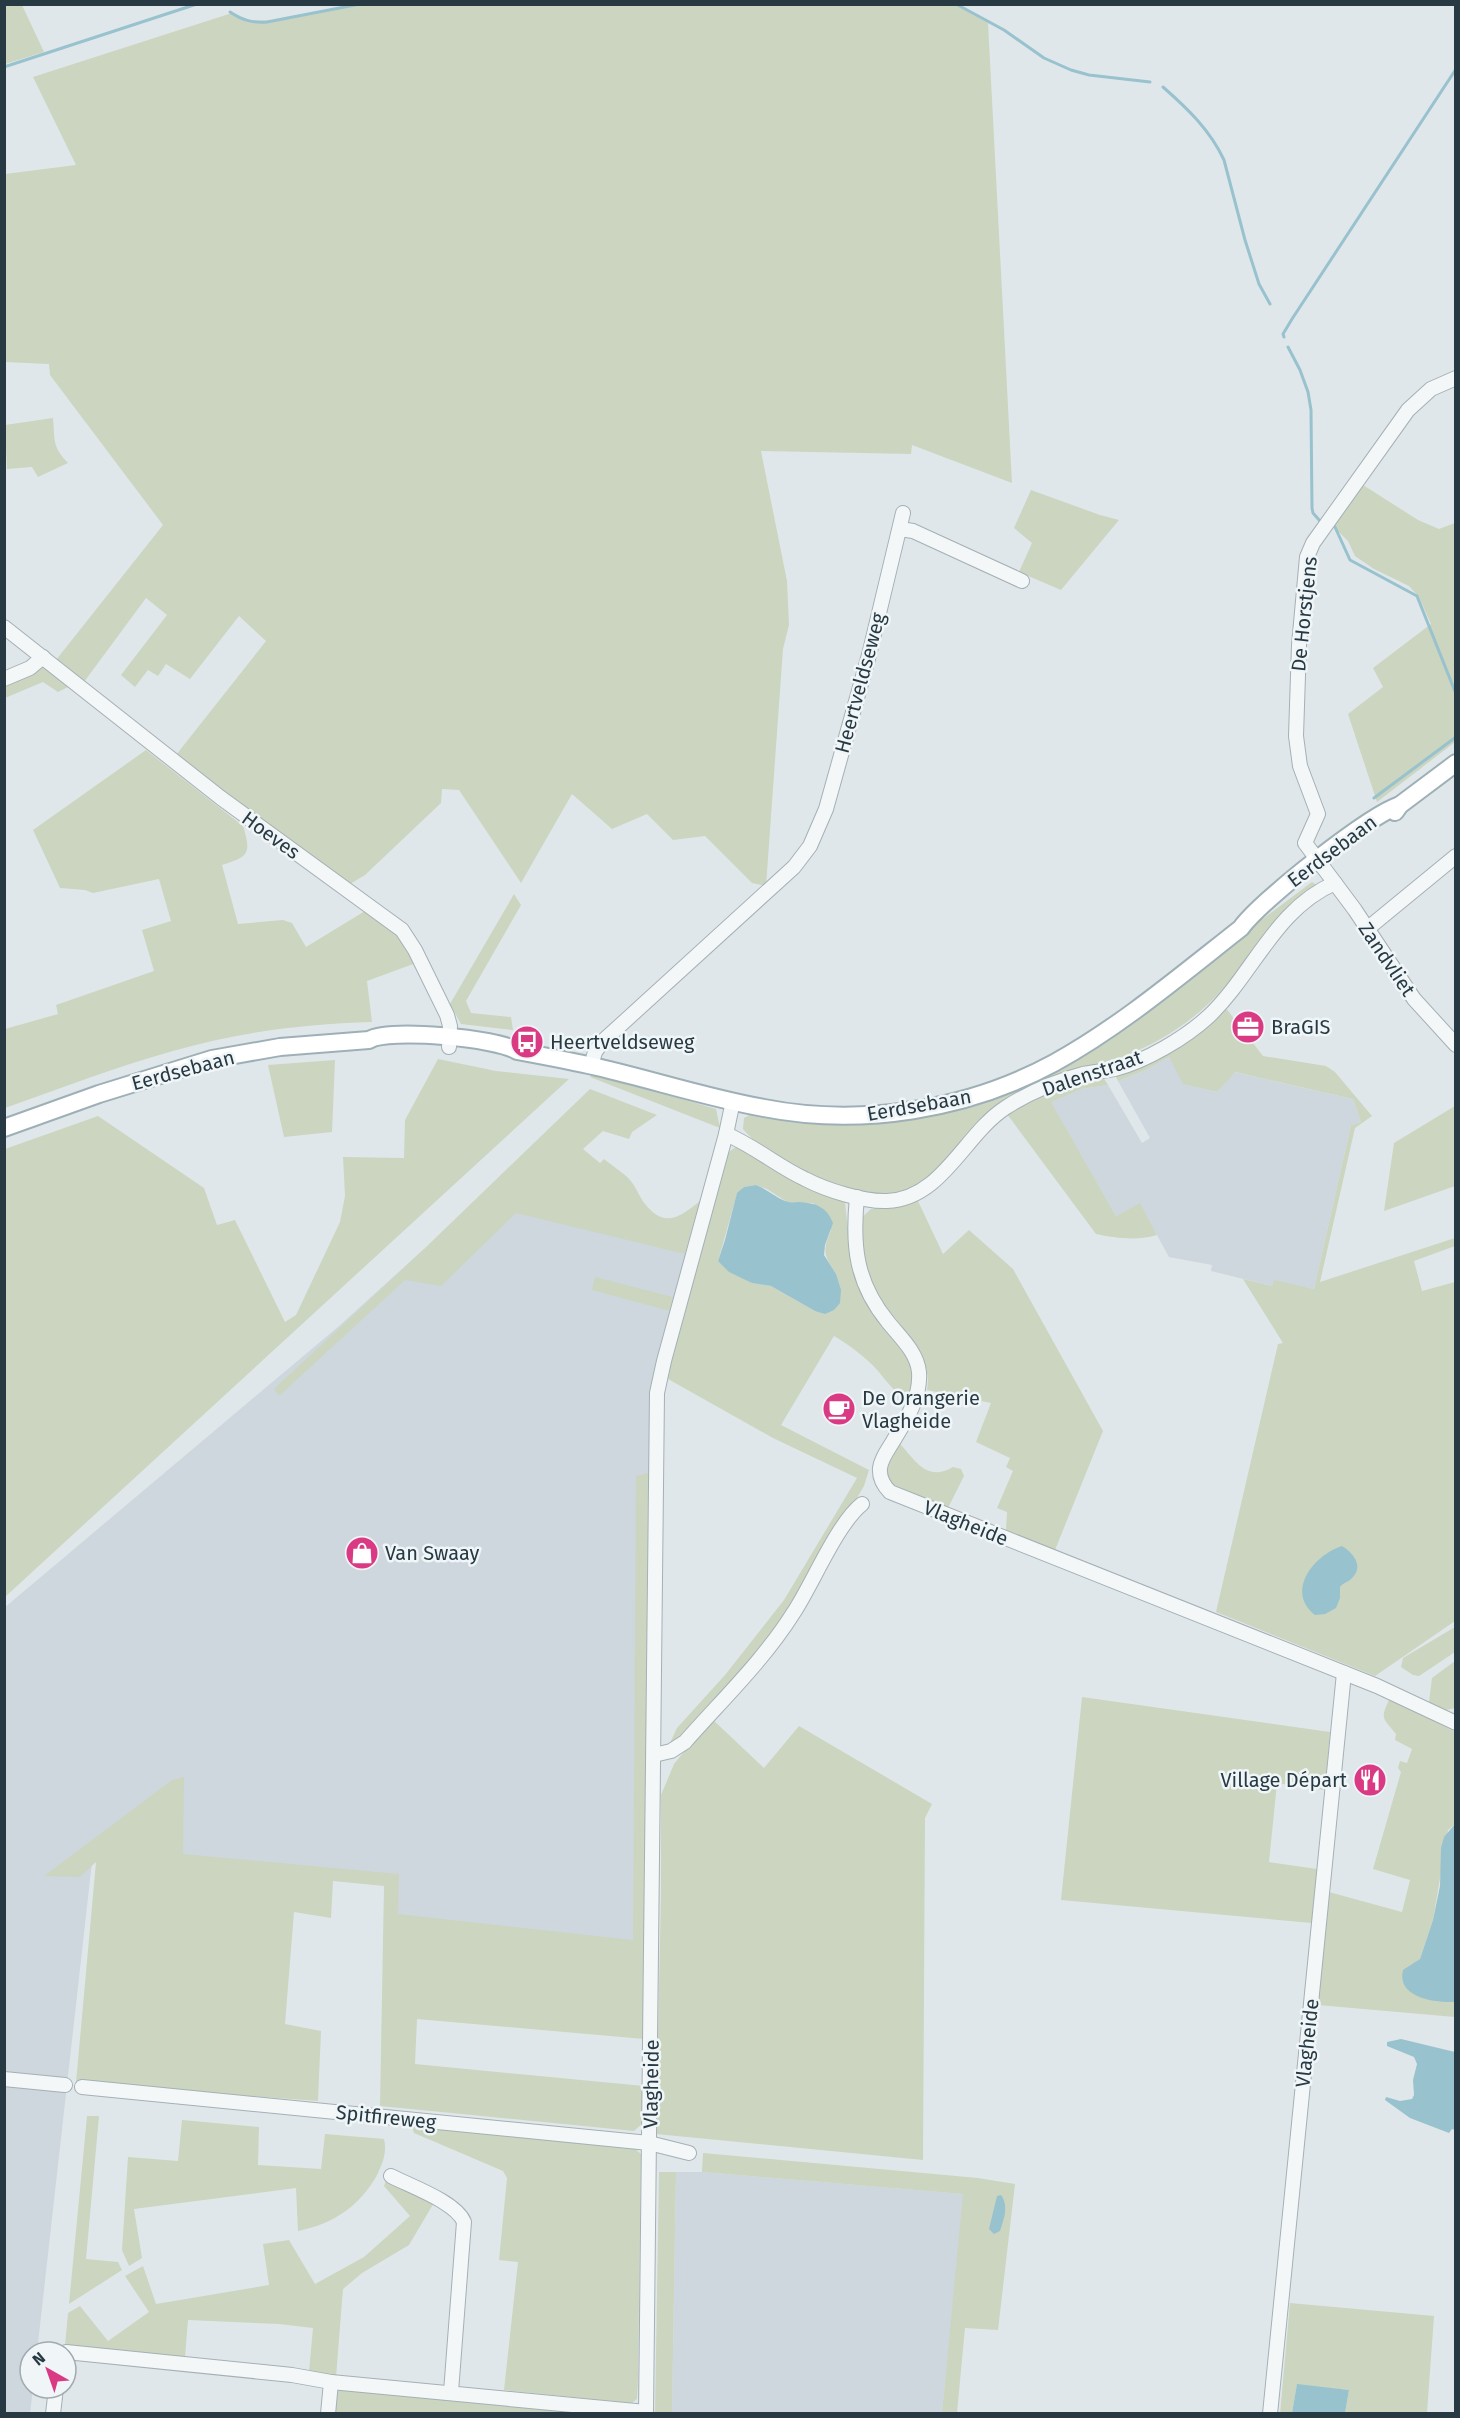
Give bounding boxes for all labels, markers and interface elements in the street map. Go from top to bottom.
street label: De Horstjens [1286,555,1322,673]
street label: Heertveldseweg [830,610,890,756]
street label: Hoeves [237,806,305,864]
street label: Eerdsebaan [1283,810,1381,892]
street label: Zandvliet [1354,917,1421,1001]
office icon: BraGIS [1230,1009,1266,1045]
place label: BraGIS [1271,1015,1331,1039]
bus stop icon: Heertveldseweg [509,1024,545,1060]
place label: Heertveldseweg [550,1030,695,1054]
street label: Dalenstraat [1039,1044,1146,1101]
street label: Eerdsebaan [129,1045,237,1095]
street label: Eerdsebaan [865,1084,973,1126]
place label: De Orangerie Vlagheide [862,1386,980,1433]
cafe icon: De Orangerie Vlagheide [821,1391,857,1427]
street label: Vlagheide [920,1495,1012,1551]
shop icon: Van Swaay [344,1535,380,1571]
place label: Van Swaay [385,1541,480,1565]
restaurant icon: Village Départ [1352,1762,1388,1798]
place label: Village Départ [1220,1768,1348,1792]
street label: Vlagheide [1290,1997,1324,2089]
street label: Vlagheide [638,2039,664,2129]
street label: Spitfireweg [335,2100,438,2134]
north arrow [18,2340,78,2400]
text: N [29,2348,49,2370]

